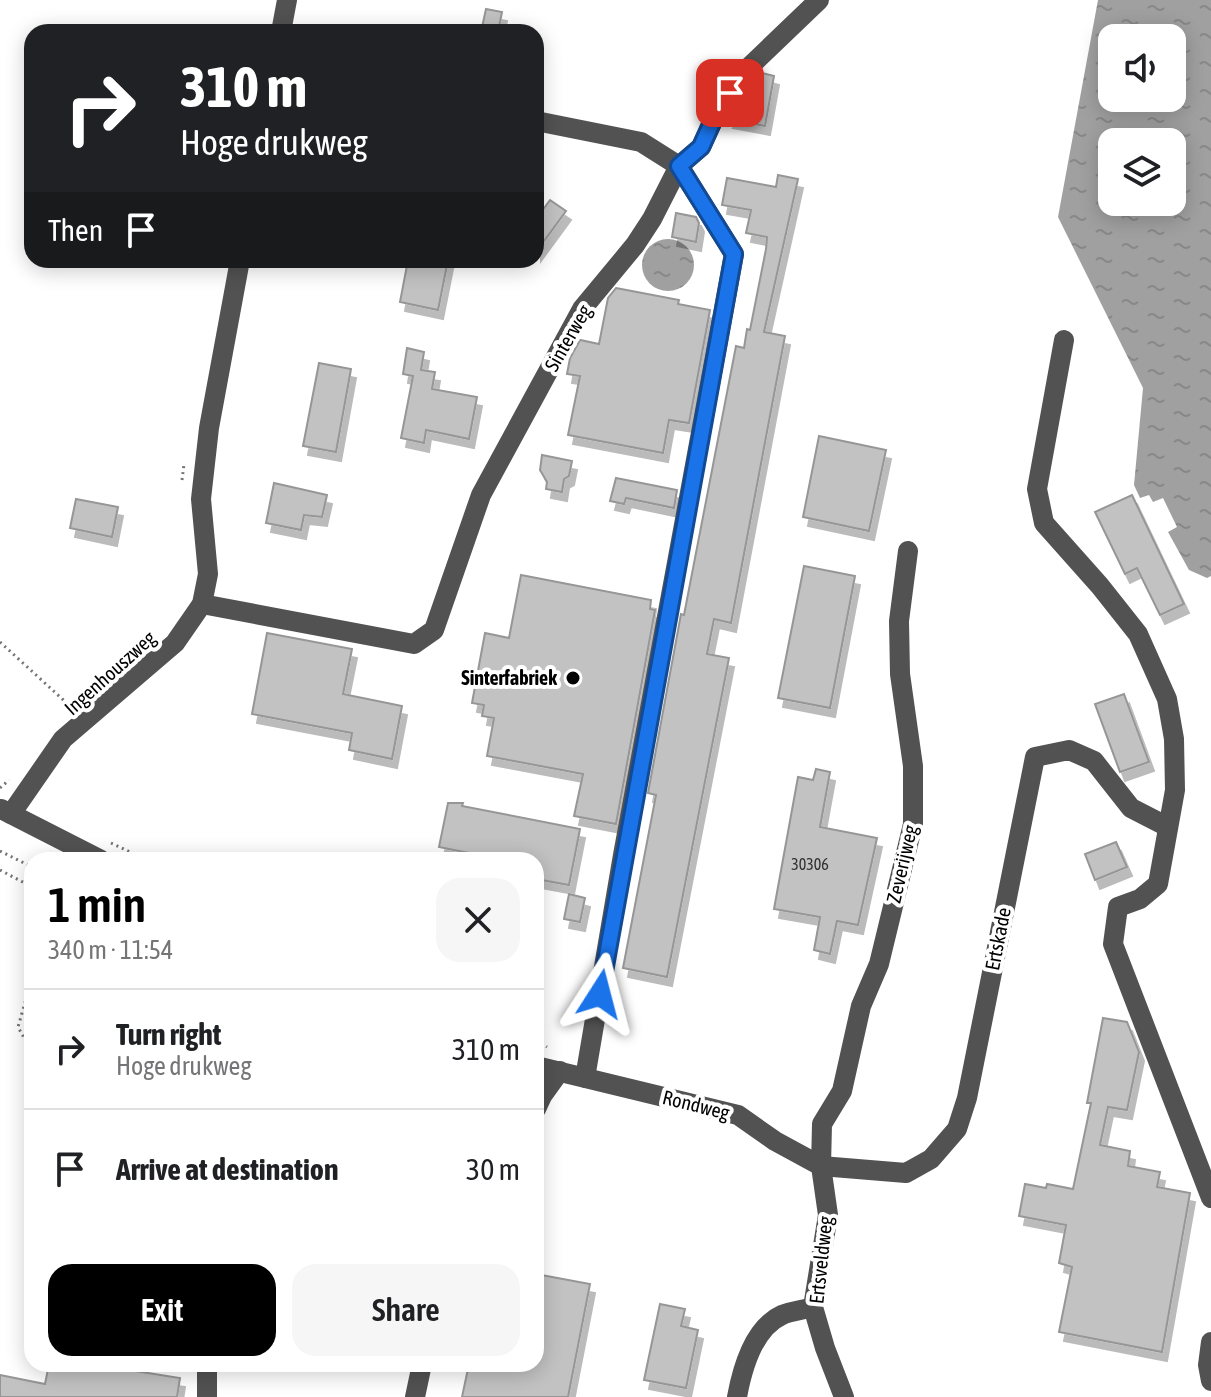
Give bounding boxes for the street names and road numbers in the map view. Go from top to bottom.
street label: Sinterweg [539,300,596,375]
street label: Ingenhouszweg [60,626,160,719]
street label: Zeverijweg [881,822,922,905]
street label: Ertskade [980,905,1015,972]
street label: Rondweg [660,1085,732,1124]
street label: Ertsveldweg [804,1215,837,1305]

